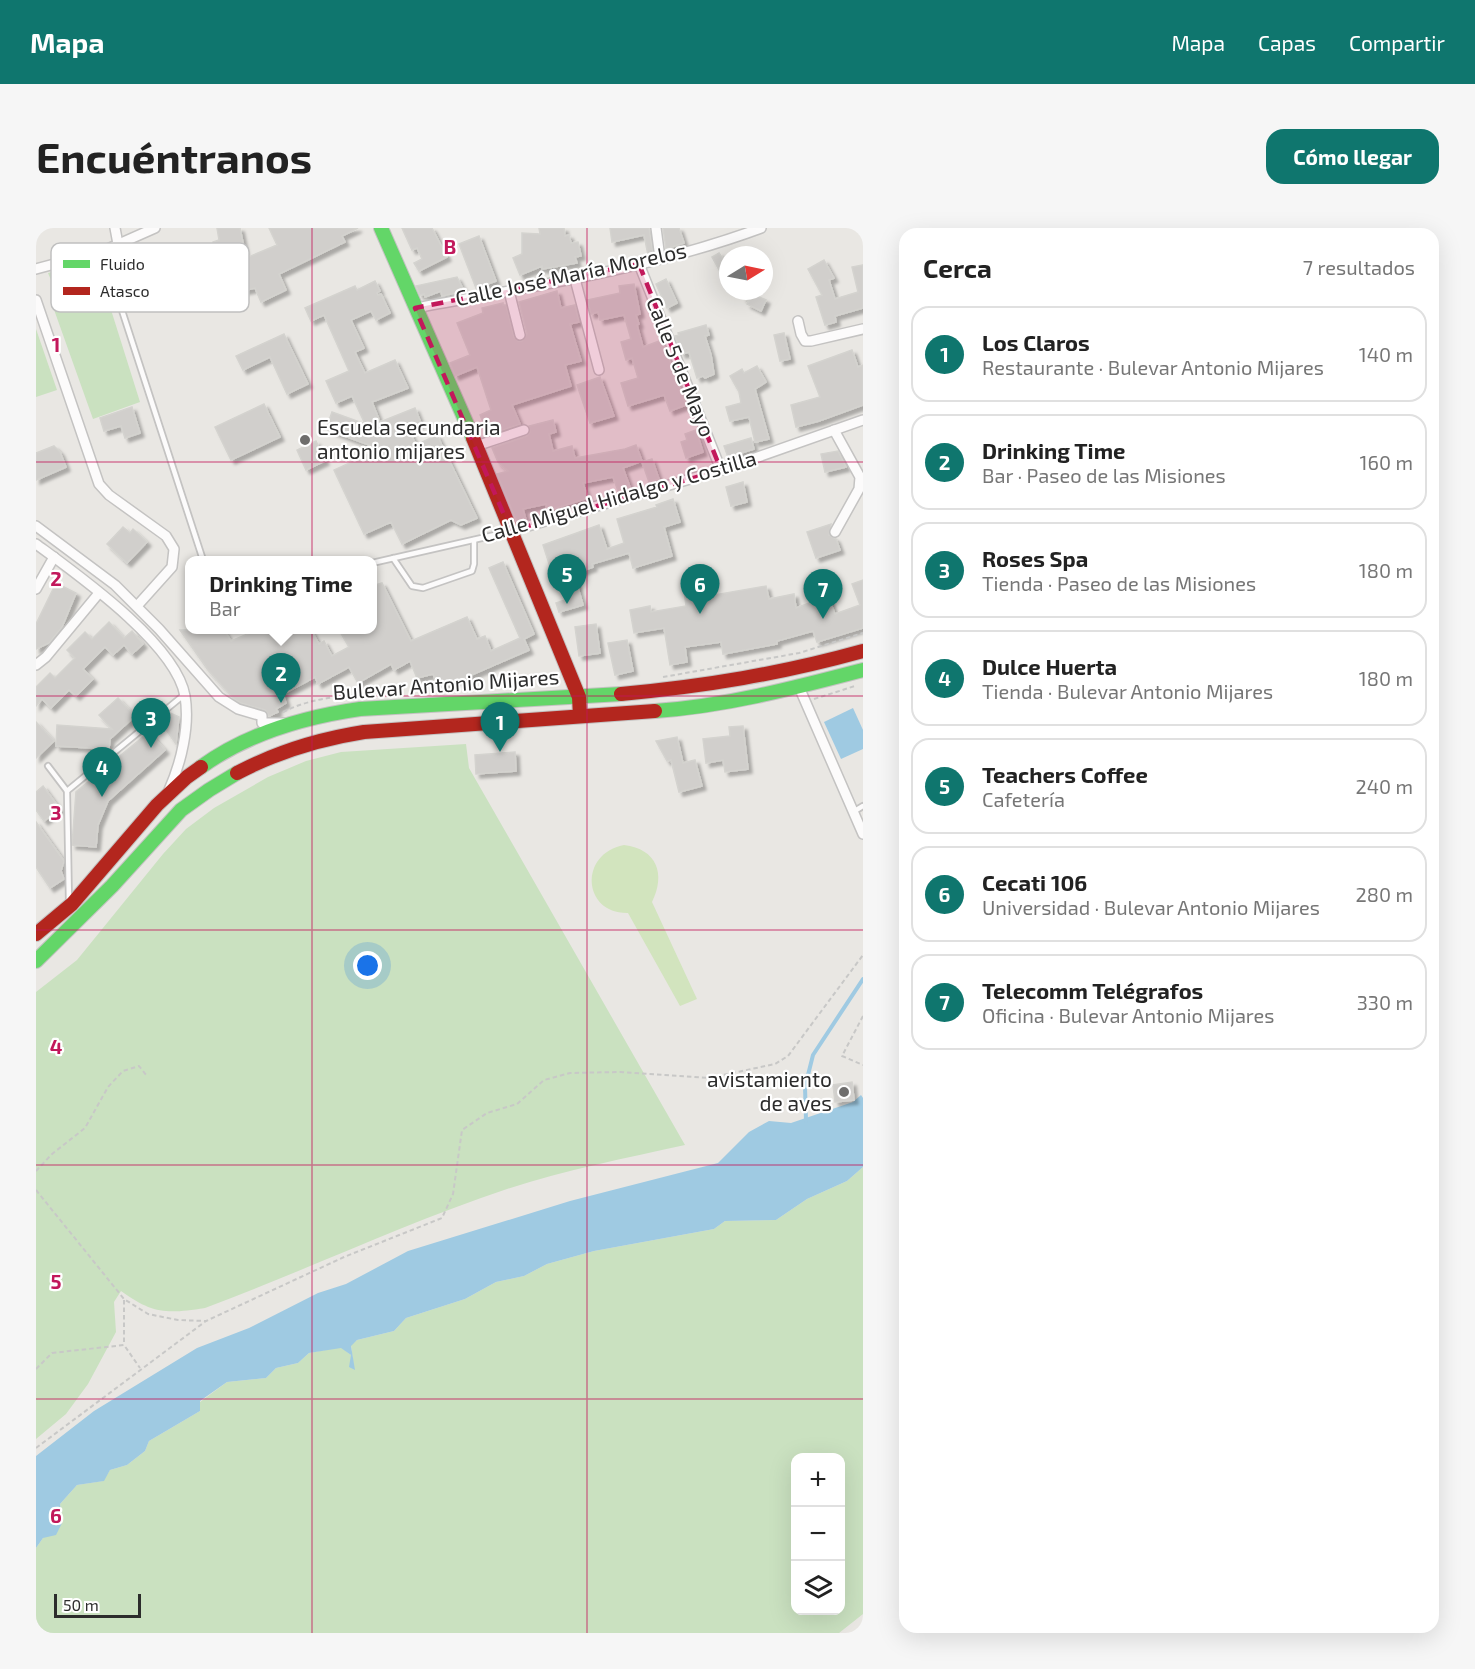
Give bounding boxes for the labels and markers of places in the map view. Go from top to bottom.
place label: Escuela secundaria antonio mijares [317,414,501,464]
marker: Escuela secundaria antonio mijares [298,433,312,447]
pin: 5 [548,554,586,604]
pin: 6 [680,564,720,614]
pin: 7 [804,570,842,619]
pin: 2 [262,654,300,703]
pin: 3 [132,698,170,748]
pin: 1 [480,702,520,752]
pin: 4 [82,748,122,797]
place label: avistamiento de aves [707,1066,832,1115]
marker: avistamiento de aves [837,1085,851,1099]

